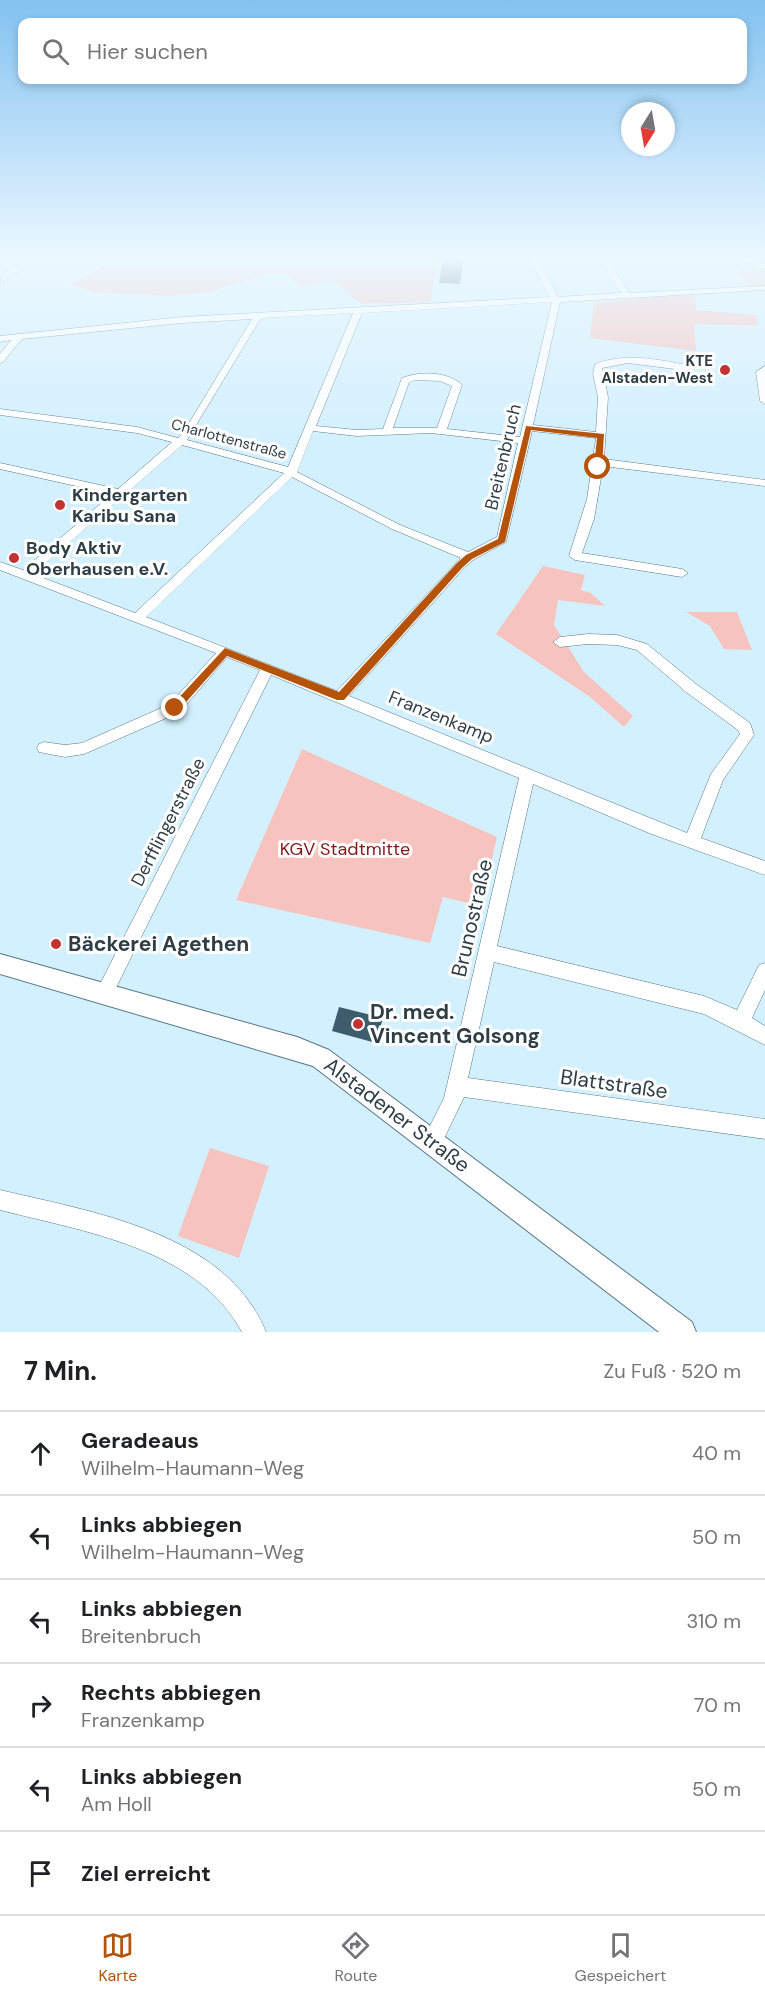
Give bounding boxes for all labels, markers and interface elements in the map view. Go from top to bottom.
search box [18,18,747,84]
icon: search [39,35,72,68]
text: Hier suchen [87,37,208,66]
north arrow [621,102,675,156]
place label: KTE Alstaden-West [601,351,713,388]
marker: KTE Alstaden-West [718,363,732,377]
street label: Breitenbruch [479,402,527,512]
street label: Charlottenstraße [169,414,289,464]
route start [584,453,610,479]
place label: Kindergarten Karibu Sana [72,483,188,528]
marker: Kindergarten Karibu Sana [53,498,67,512]
place label: Body Aktiv Oberhausen e.V. [26,536,168,581]
marker: Body Aktiv Oberhausen e.V. [7,551,21,565]
street label: Franzenkamp [385,685,497,749]
route end [161,694,187,720]
street label: Derfflingerstraße [125,754,211,890]
park label: KGV Stadtmitte [280,837,410,861]
street label: Brunostraße [445,856,499,980]
place label: Bäckerei Agethen [68,930,249,958]
marker: Bäckerei Agethen [49,937,63,951]
place label: Dr. med. Vincent Golsong [370,998,540,1050]
marker: Dr. med. Vincent Golsong [351,1017,365,1031]
street label: Alstadener Straße [318,1051,476,1179]
street label: Blattstraße [559,1063,669,1105]
text: 7 Min. [24,1354,97,1388]
text: Zu Fuß · 520 m [603,1358,741,1384]
text: Geradeaus [81,1426,199,1455]
icon: ahead [24,1437,57,1470]
text: 40 m [692,1440,741,1466]
text: Wilhelm-Haumann-Weg [81,1455,304,1481]
text: Links abbiegen [81,1510,242,1539]
icon: left [24,1521,57,1554]
text: 50 m [692,1524,741,1550]
text: Wilhelm-Haumann-Weg [81,1539,304,1565]
text: Links abbiegen [81,1594,242,1623]
icon: left [24,1605,57,1638]
text: 310 m [686,1608,741,1634]
text: Breitenbruch [81,1623,201,1649]
text: Rechts abbiegen [81,1678,261,1707]
icon: right [24,1689,57,1722]
text: 70 m [694,1692,741,1718]
text: Franzenkamp [81,1707,205,1733]
text: Links abbiegen [81,1762,242,1791]
icon: left [24,1773,57,1806]
text: 50 m [692,1776,741,1802]
text: Am Holl [81,1791,152,1817]
icon: arrive [24,1857,57,1890]
text: Ziel erreicht [81,1859,211,1888]
tab: Karte [99,1929,137,1986]
tab: Route [335,1929,377,1986]
tab: Gespeichert [575,1929,666,1986]

